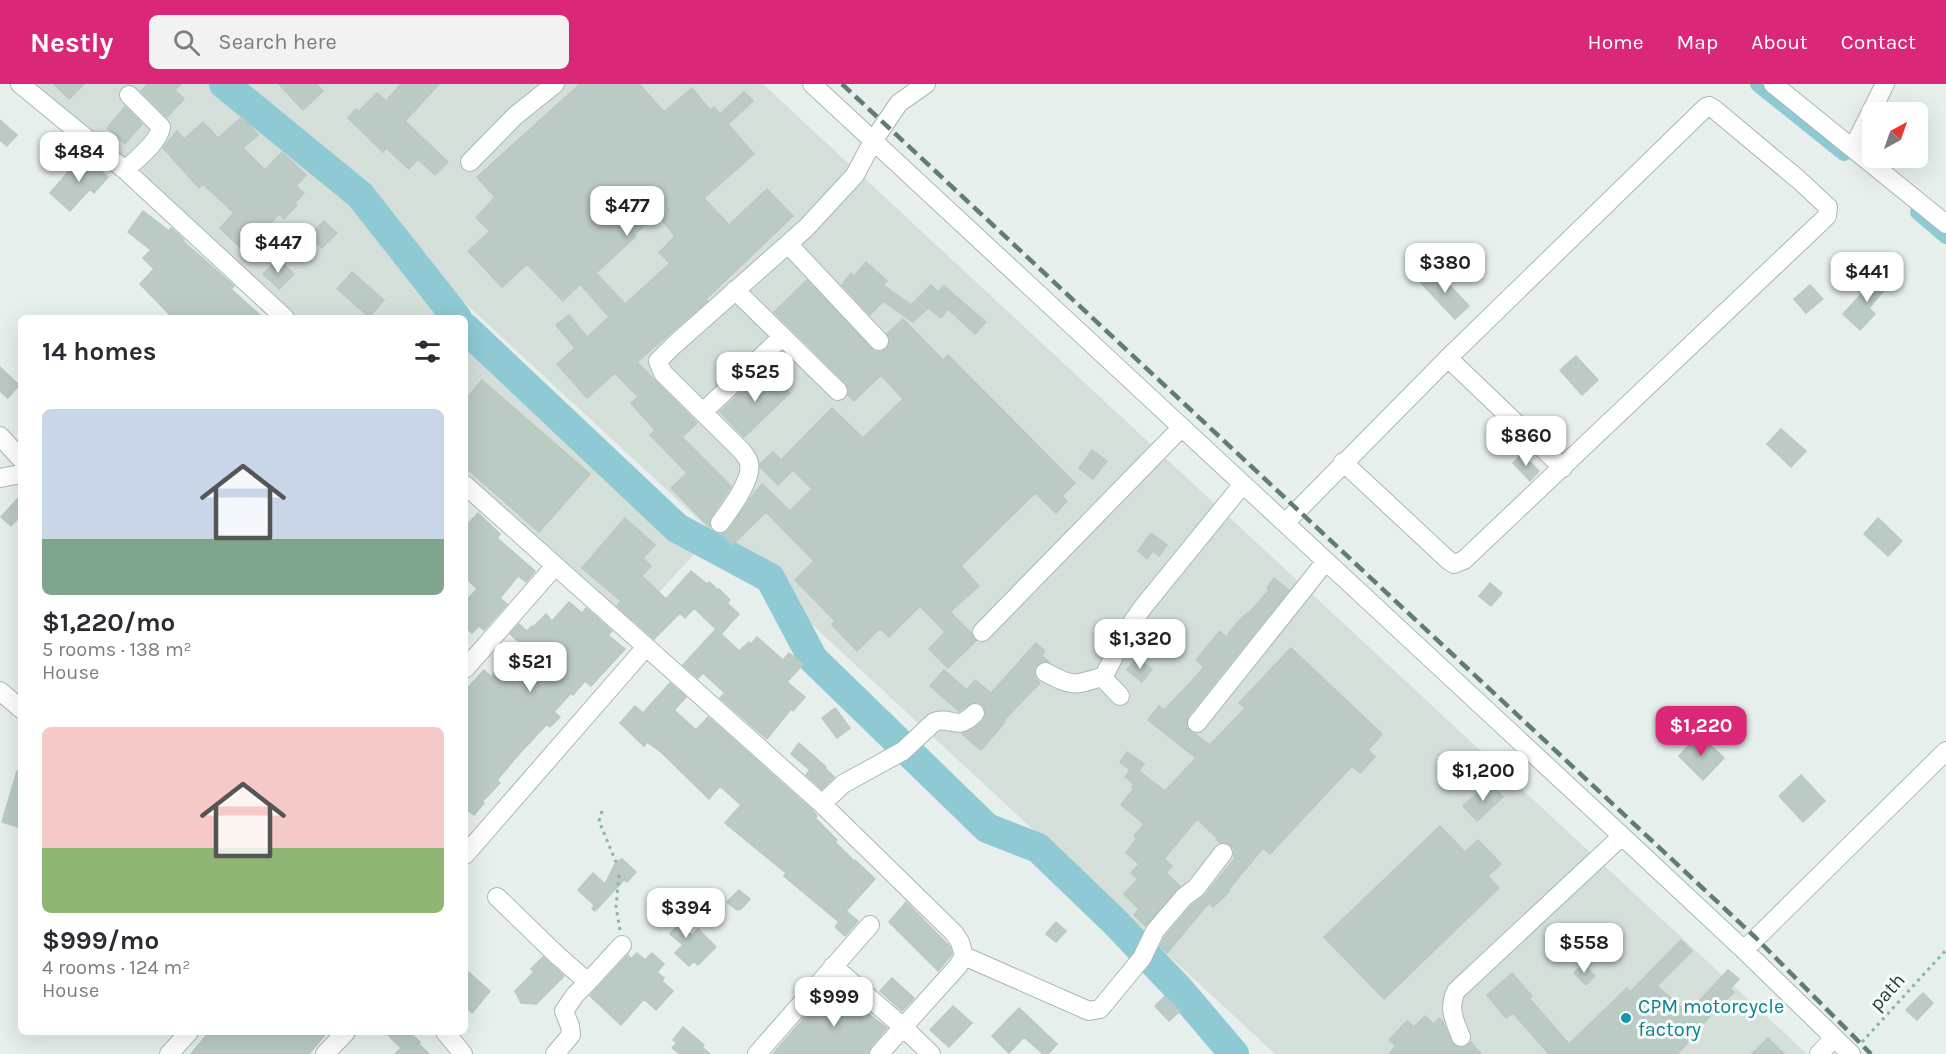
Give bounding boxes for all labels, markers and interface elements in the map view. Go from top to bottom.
search box [149,15,569,69]
text: Nestly [30,26,113,59]
icon: search [170,26,203,59]
text: Search here [218,29,337,55]
text: Home [1588,30,1644,54]
text: Map [1677,30,1718,54]
text: About [1751,30,1808,54]
text: Contact [1841,30,1916,54]
north arrow [1862,102,1928,168]
map controls [1862,102,1928,168]
pin: $484 [43,132,115,183]
text: $484 [54,140,104,163]
pin: $477 [591,186,663,237]
text: $477 [604,194,650,217]
pin: $447 [242,223,314,274]
text: $447 [254,231,302,254]
pin: $380 [1409,243,1481,294]
text: $380 [1419,251,1471,274]
pin: $441 [1831,252,1903,303]
text: $441 [1845,260,1889,283]
icon: filters [411,335,444,368]
text: 14 homes [42,336,156,367]
pin: $525 [719,352,791,403]
text: $525 [730,360,780,383]
pin: $860 [1490,416,1562,467]
text: $860 [1500,424,1552,447]
icon: home [189,448,297,556]
text: $1,220/mo [42,607,175,638]
pin: $1,320 [1091,619,1189,670]
text: $1,320 [1108,627,1172,650]
text: 5 rooms · 138 m² [42,638,192,661]
pin: $521 [494,642,566,693]
text: $521 [508,650,552,673]
text: House [42,661,99,684]
pin: $1,220 [1652,706,1750,757]
text: $1,220 [1670,714,1732,737]
pin: $1,200 [1434,751,1532,802]
text: $1,200 [1451,759,1515,782]
icon: home [189,766,297,874]
pin: $394 [650,888,722,939]
text: $394 [661,896,711,919]
pin: $558 [1548,923,1620,974]
text: $999/mo [42,925,159,956]
text: $558 [1559,931,1609,954]
text: 4 rooms · 124 m² [42,956,190,979]
street label: path [1864,969,1910,1015]
pin: $999 [798,977,870,1028]
text: House [42,979,99,1002]
text: $999 [809,985,859,1008]
place label: CPM motorcycle factory [1638,995,1784,1041]
marker: CPM motorcycle factory [1619,1011,1633,1025]

